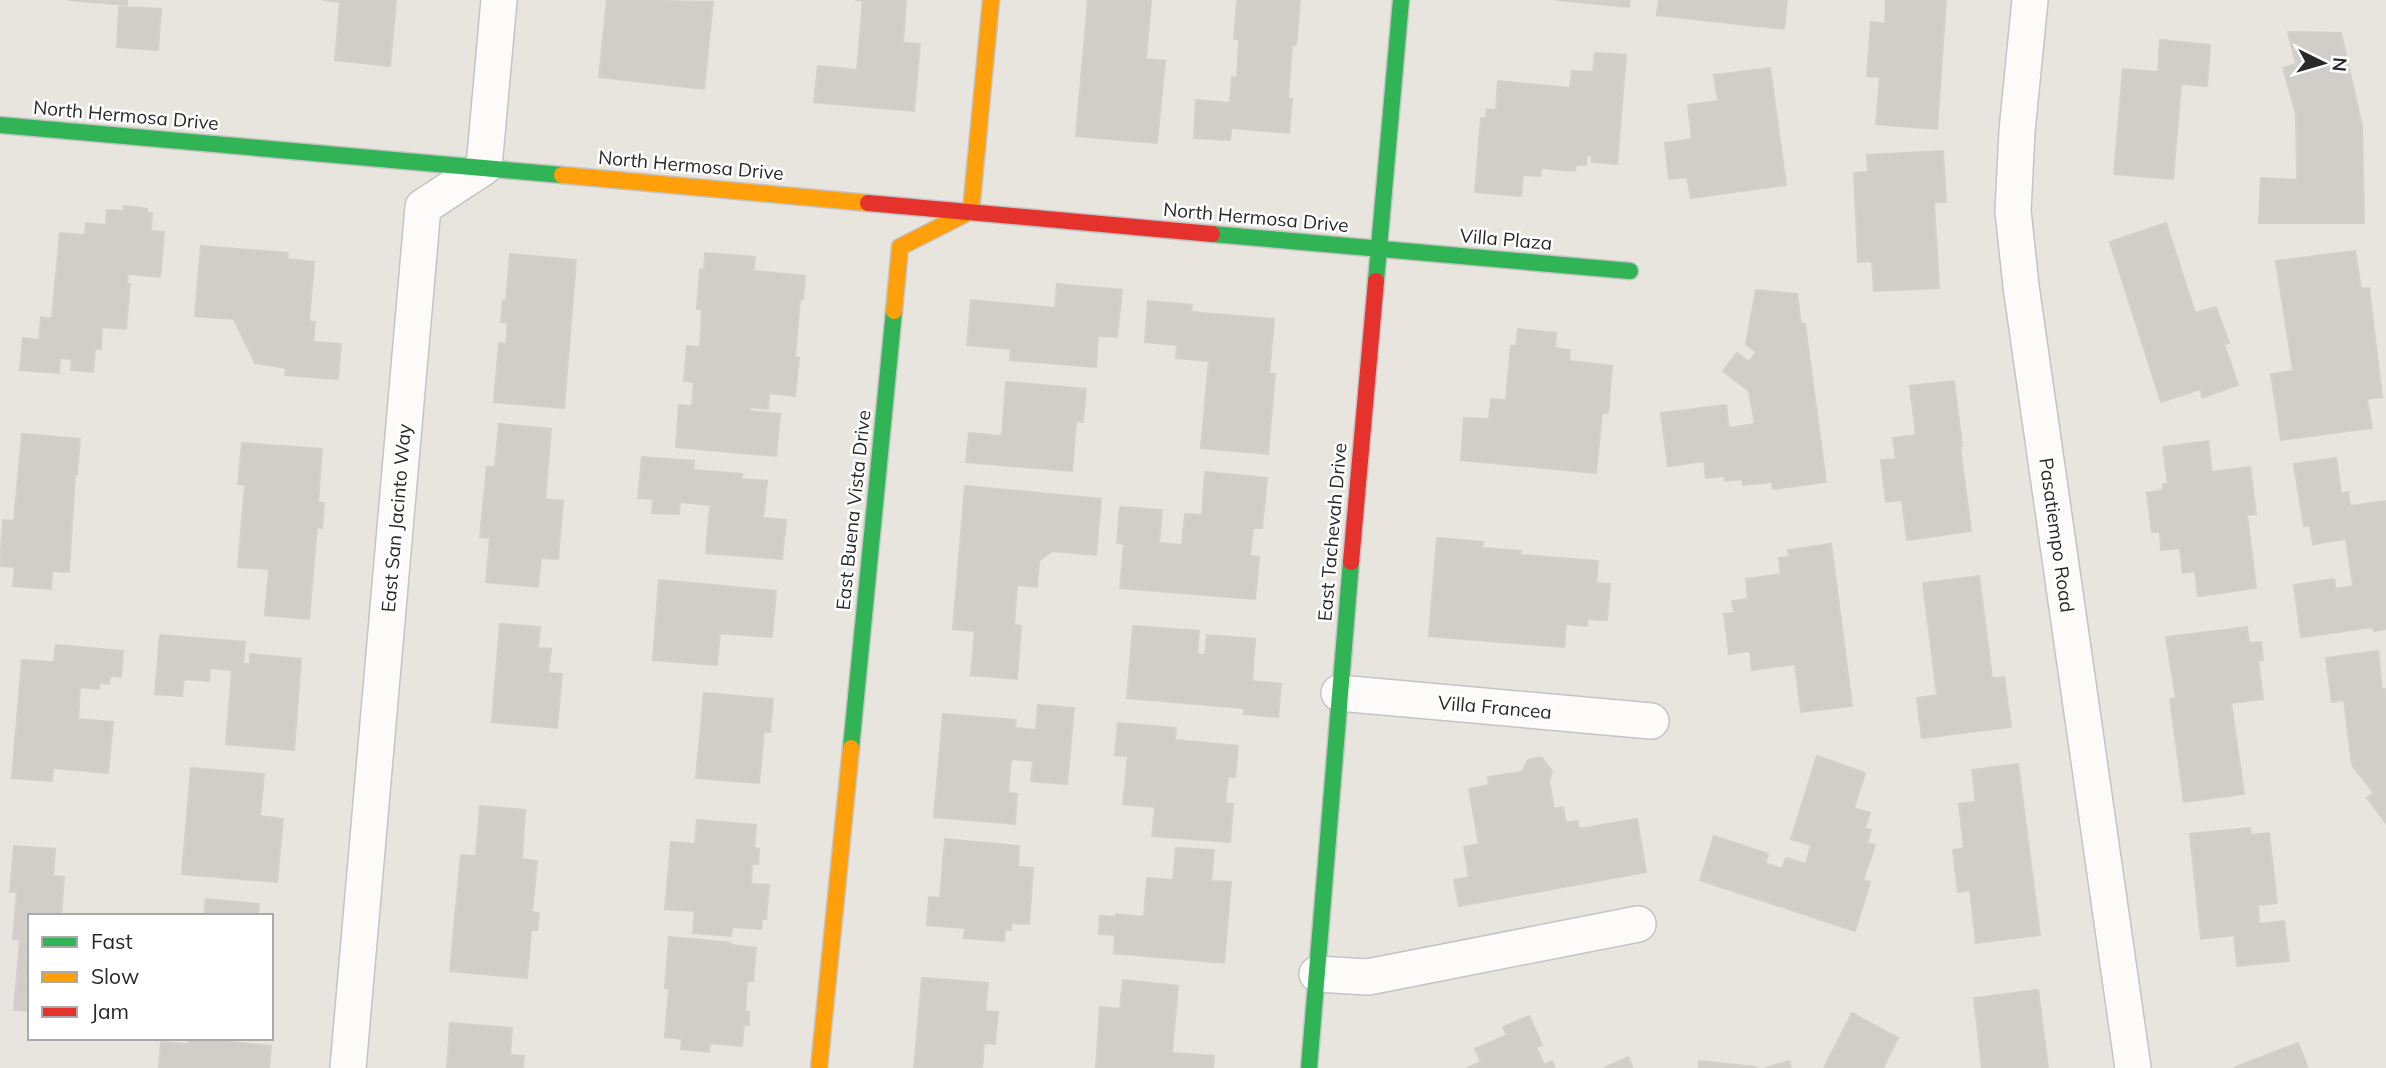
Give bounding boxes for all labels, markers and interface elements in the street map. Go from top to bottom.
north arrow [2288,28,2358,98]
text: N [2327,56,2353,73]
street label: North Hermosa Drive [32,95,220,135]
street label: North Hermosa Drive [597,145,785,185]
street label: North Hermosa Drive [1162,197,1350,237]
street label: Villa Plaza [1459,223,1553,255]
street label: East Buena Vista Drive [831,409,875,611]
street label: East San Jacinto Way [376,423,416,613]
street label: East Tachevah Drive [1312,442,1352,622]
street label: Pasatiempo Road [2034,456,2080,614]
street label: Villa Francea [1437,690,1553,724]
legend [28,914,273,1040]
text: Fast [91,928,133,954]
text: Slow [91,963,139,989]
text: Jam [91,998,129,1024]

